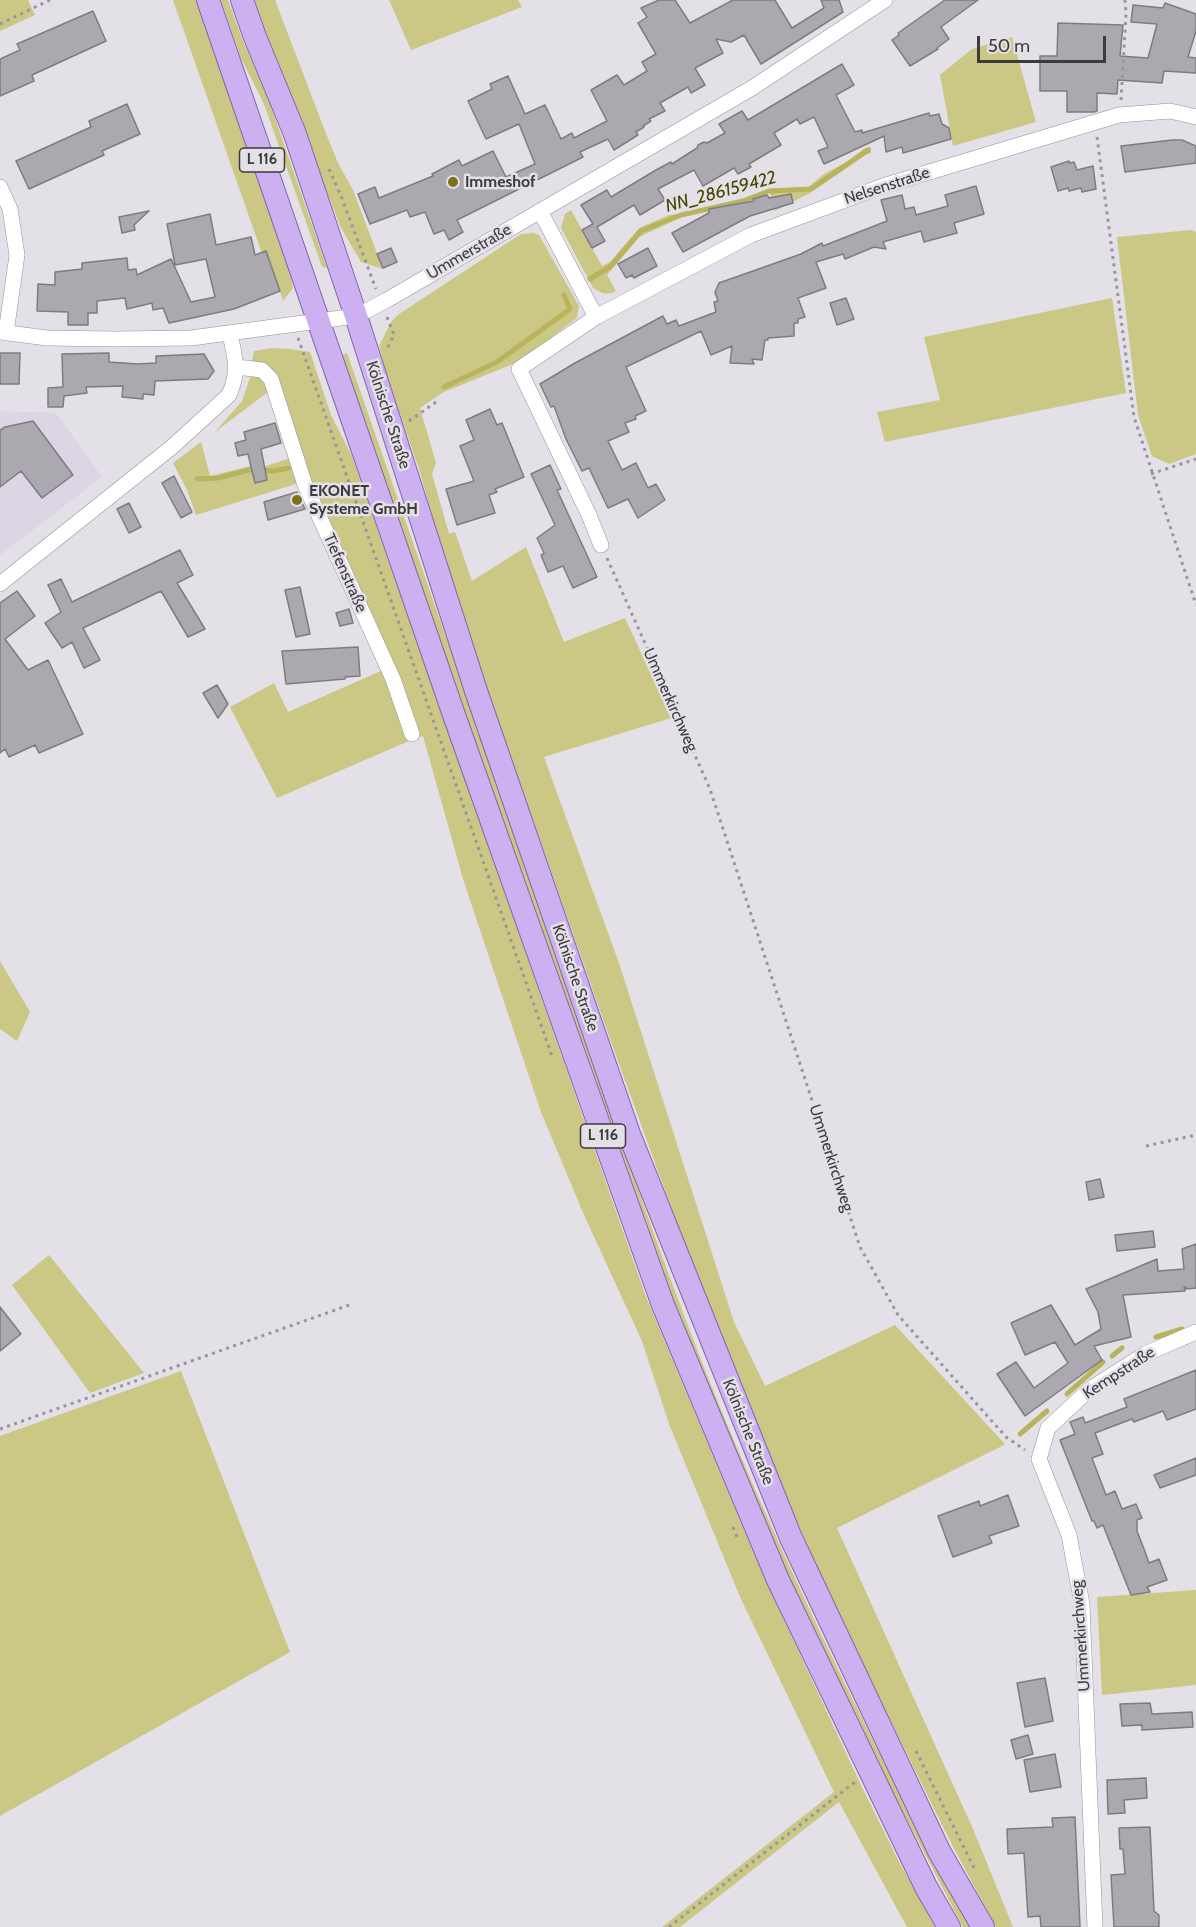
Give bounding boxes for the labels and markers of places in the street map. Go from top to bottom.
place label: Immeshof [465,172,535,192]
marker: Immeshof [446,175,460,189]
place label: EKONET Systeme GmbH [309,481,418,519]
marker: EKONET Systeme GmbH [290,493,304,507]

